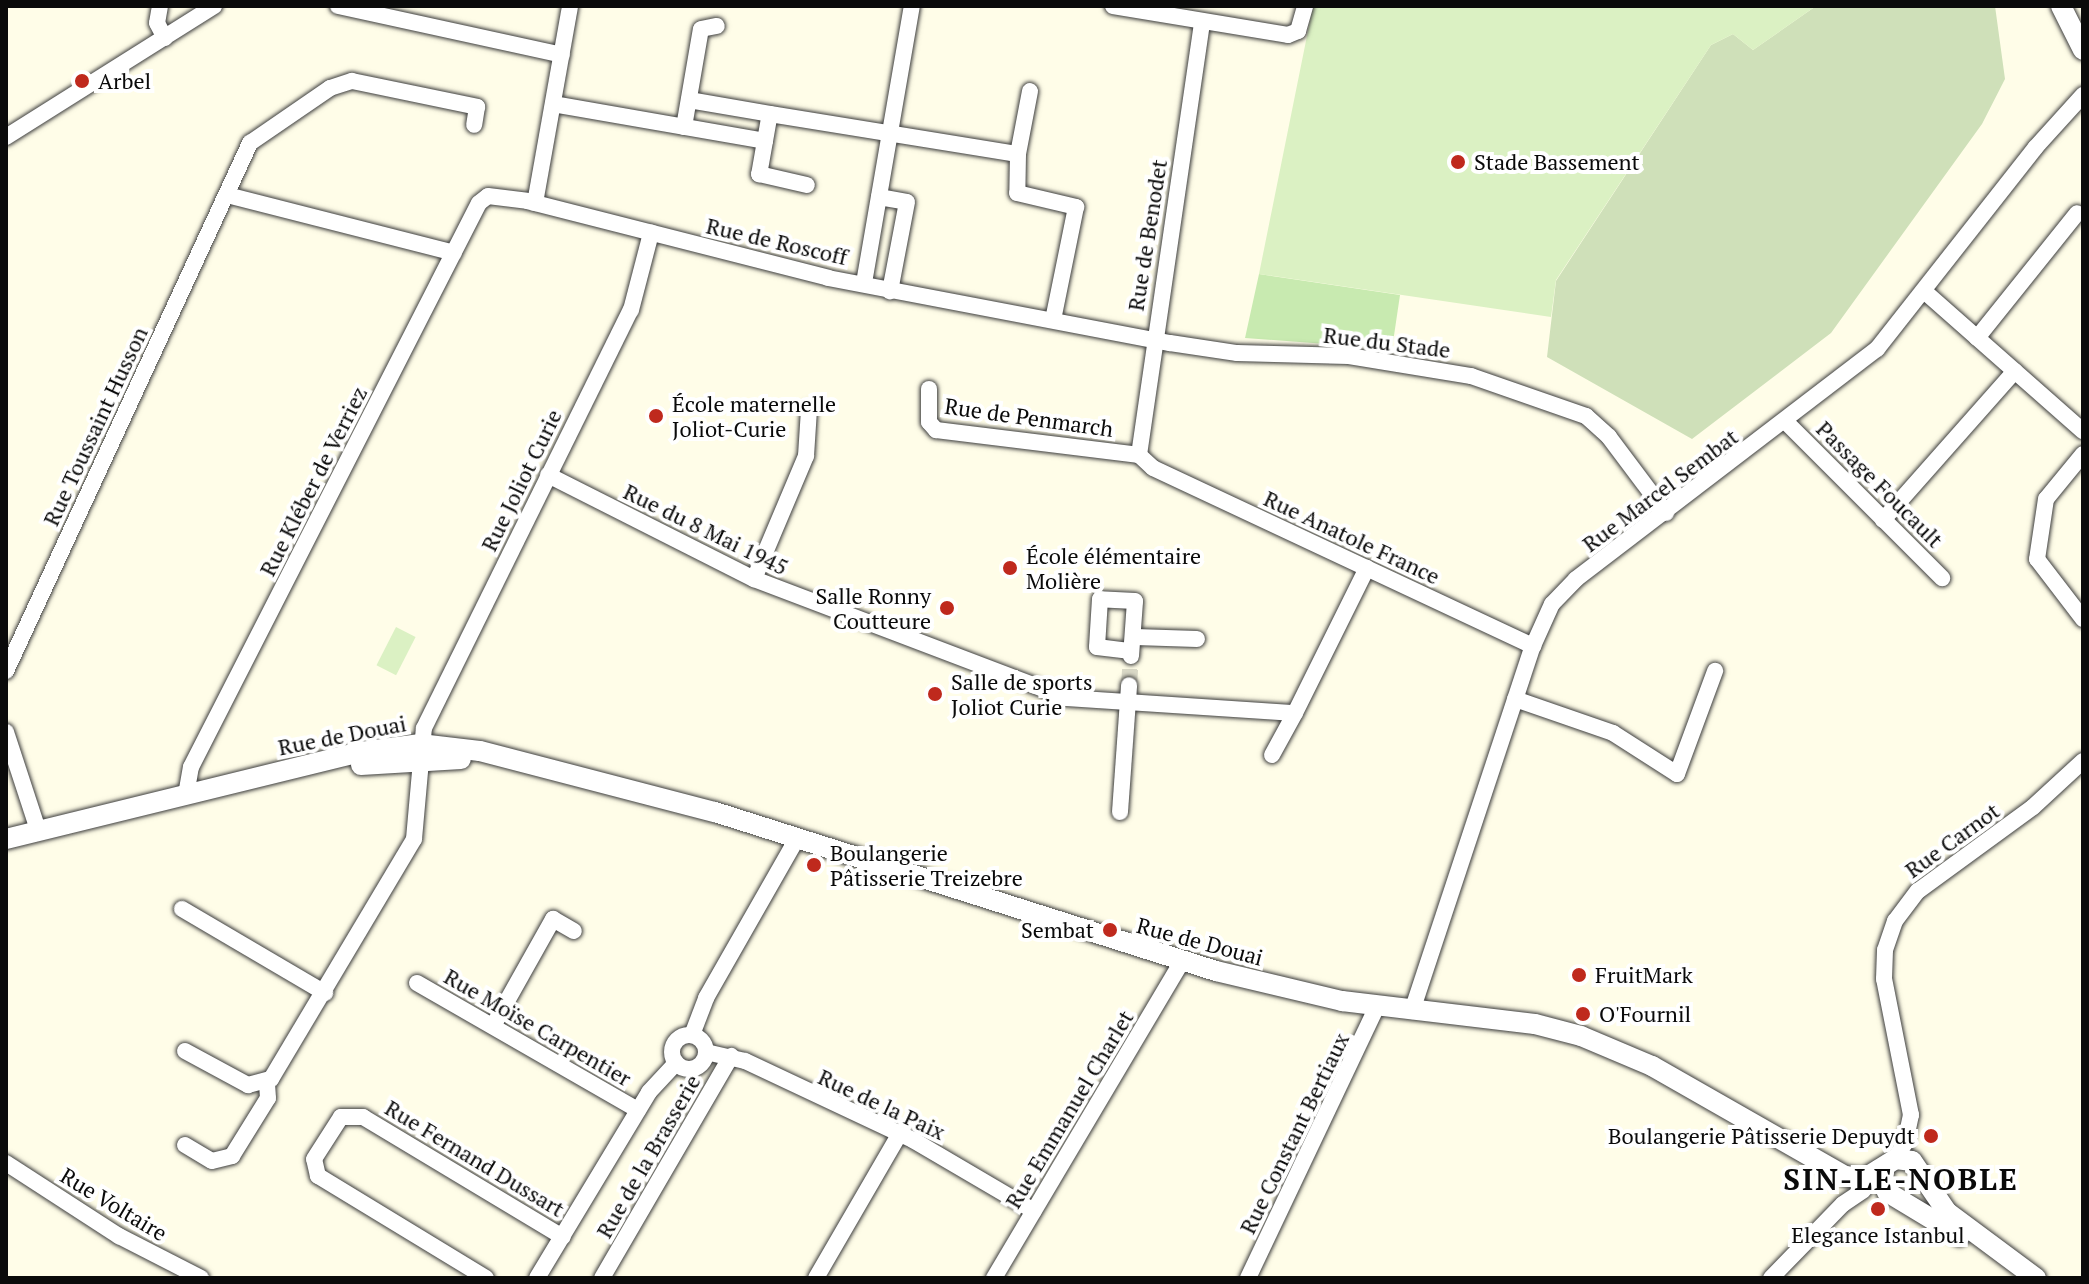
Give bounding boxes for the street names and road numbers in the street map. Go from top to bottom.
street label: Rue de Benodet [1122,157,1172,313]
street label: Rue de Roscoff [704,212,850,270]
street label: Rue du Stade [1322,321,1452,363]
street label: Rue Toussaint Husson [37,322,153,530]
street label: Rue Kléber de Verriez [254,382,372,580]
street label: Rue de Penmarch [943,392,1115,442]
street label: Rue Joliot Curie [475,405,567,555]
street label: Passage Foucault [1811,415,1949,553]
street label: Rue Marcel Sembat [1577,423,1743,557]
street label: Rue du 8 Mai 1945 [620,478,792,580]
street label: Rue Anatole France [1260,485,1444,589]
street label: Rue de Douai [276,710,408,760]
street label: Rue Carnot [1900,797,2004,883]
street label: Rue de Douai [1134,911,1266,971]
street label: Rue Moïse Carpentier [440,963,636,1091]
street label: Rue Emmanuel Charlet [999,1005,1139,1213]
street label: Rue Constant Bertiaux [1234,1028,1354,1238]
street label: Rue de la Paix [814,1063,950,1145]
street label: Rue de la Brasserie [591,1070,705,1242]
street label: Rue Fernand Dussart [381,1094,569,1222]
street label: Rue Voltaire [56,1162,172,1246]

